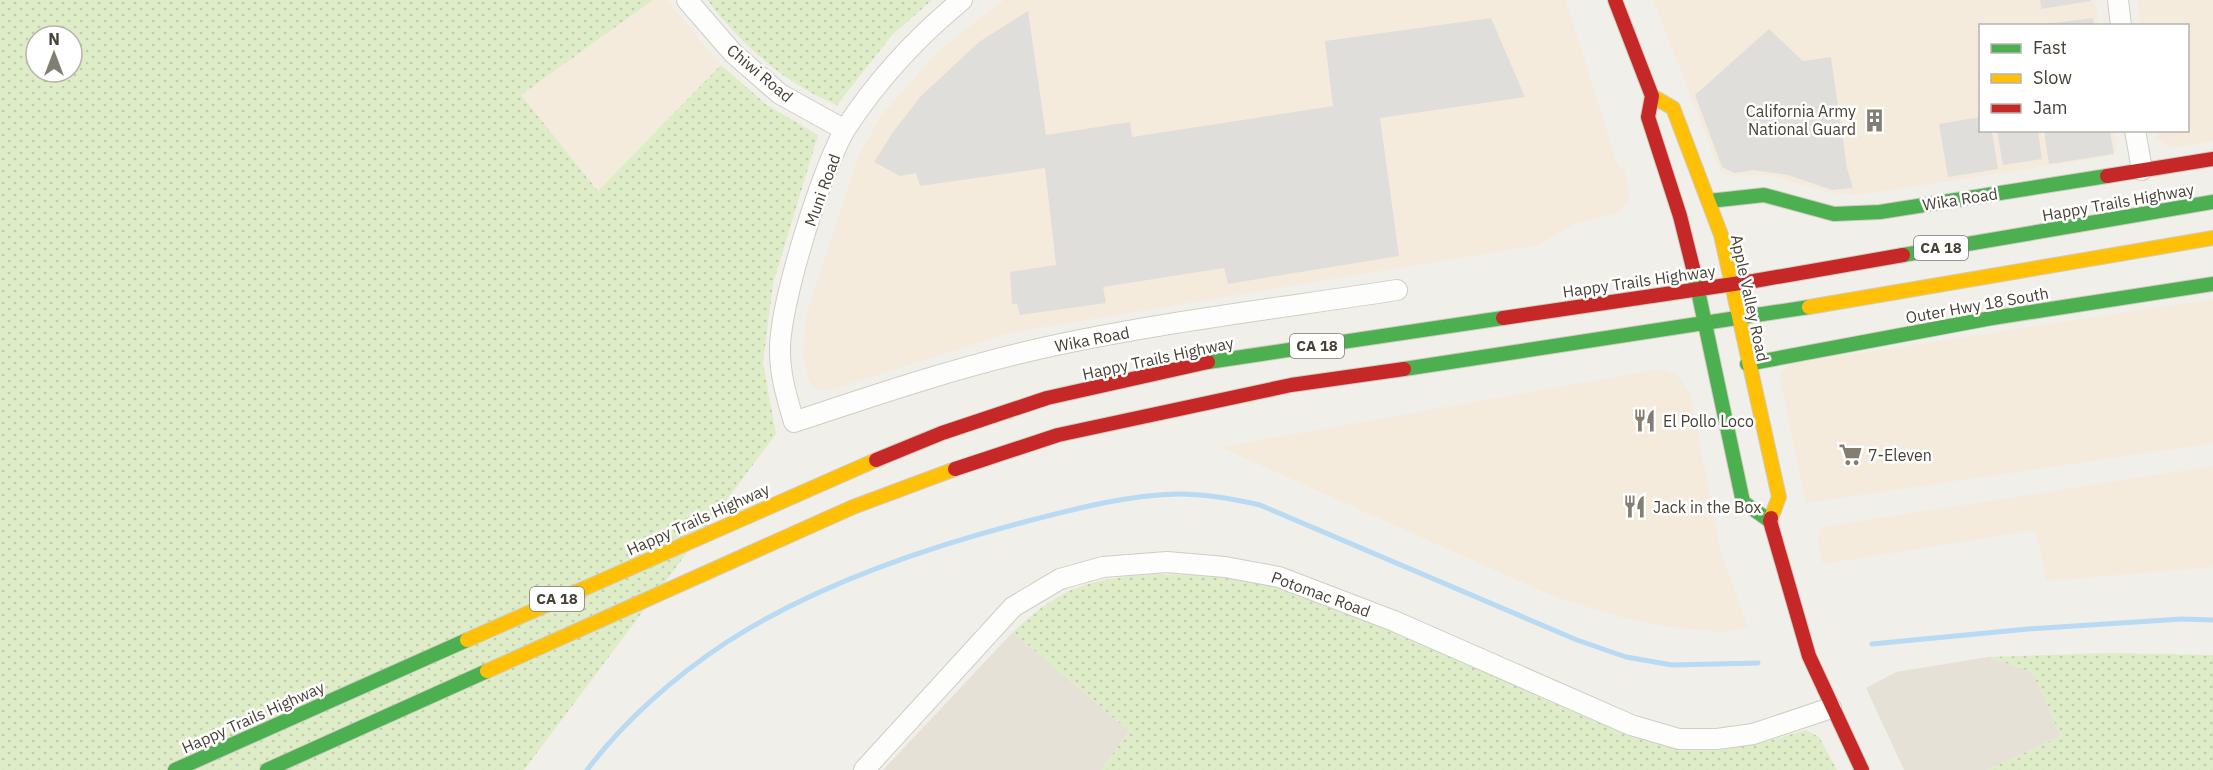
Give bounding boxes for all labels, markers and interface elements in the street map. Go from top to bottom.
north arrow [24,24,84,84]
legend [1979,24,2189,132]
text: N [48,29,60,49]
text: Fast [2033,36,2067,59]
street label: Chiwi Road [723,40,797,106]
text: Slow [2033,66,2072,89]
text: Jam [2033,96,2068,119]
place label: California Army National Guard [1746,101,1856,139]
building icon: California Army National Guard [1861,107,1887,133]
street label: Muni Road [800,151,844,229]
street label: Happy Trails Highway [2040,179,2196,225]
street label: Wika Road [1921,183,1999,215]
street label: Apple Valley Road [1727,233,1773,363]
road number: CA 18 [1914,236,1968,260]
street label: Happy Trails Highway [1561,260,1717,302]
street label: Outer Hwy 18 South [1904,283,2050,327]
street label: Wika Road [1053,322,1131,356]
street label: Happy Trails Highway [1081,332,1235,384]
road number: CA 18 [1290,334,1344,358]
restaurant icon: El Pollo Loco [1632,408,1658,434]
place label: El Pollo Loco [1663,411,1754,431]
supermarket icon: 7-Eleven [1837,442,1863,468]
place label: 7-Eleven [1868,445,1932,465]
street label: Happy Trails Highway [624,479,772,559]
restaurant icon: Jack in the Box [1622,494,1648,520]
place label: Jack in the Box [1653,497,1761,517]
street label: Potomac Road [1269,567,1373,621]
road number: CA 18 [530,587,584,611]
street label: Happy Trails Highway [179,677,327,757]

